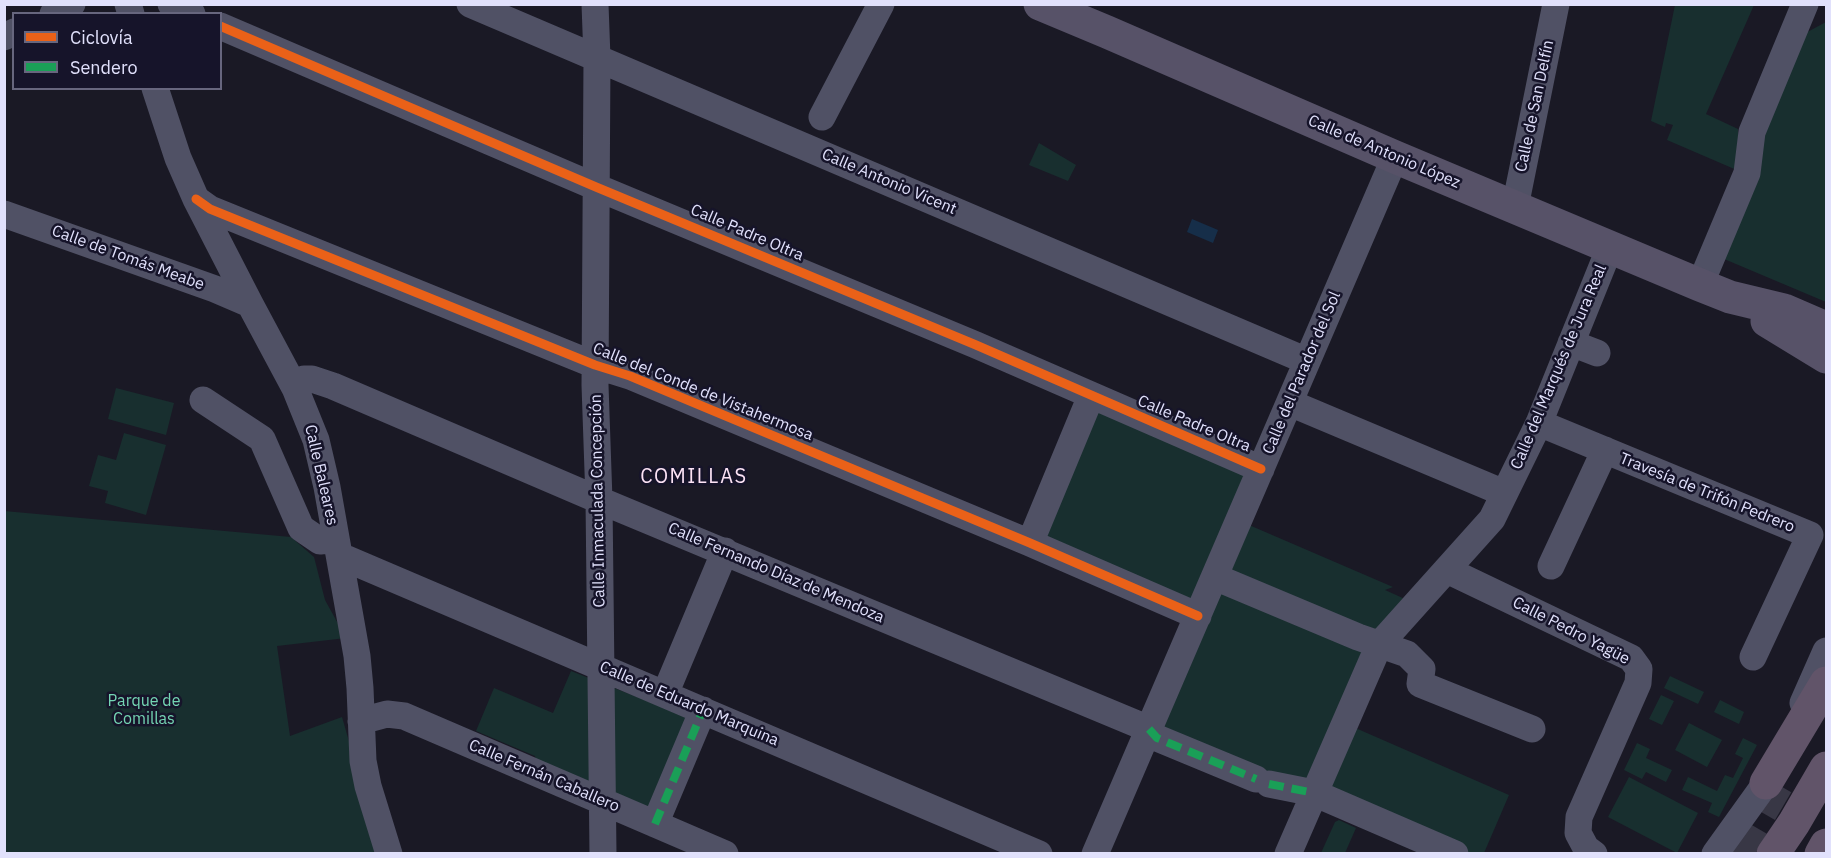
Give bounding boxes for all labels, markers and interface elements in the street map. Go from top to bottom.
legend [12,12,222,90]
text: Ciclovía [70,26,133,49]
street label: Calle de San Delfín [1512,38,1558,174]
text: Sendero [70,56,137,79]
street label: Calle de Antonio López [1305,111,1463,193]
street label: Calle Antonio Vicent [819,145,959,219]
street label: Calle Padre Oltra [688,201,806,265]
street label: Calle de Tomás Meabe [49,221,207,295]
street label: Calle del Marqués de Jura Real [1507,262,1611,472]
street label: Calle del Parador del Sol [1259,289,1345,457]
street label: Calle del Conde de Vistahermosa [590,339,816,445]
street label: Calle Padre Oltra [1135,392,1253,456]
street label: Calle Inmaculada Concepción [587,394,609,608]
street label: Calle Baleares [300,423,342,527]
street label: Travesía de Trifón Pedrero [1617,449,1797,537]
district label: COMILLAS [640,465,748,489]
street label: Calle Fernando Díaz de Mendoza [665,519,887,627]
street label: Calle Pedro Yagüe [1509,593,1633,669]
street label: Calle de Eduardo Marquina [597,658,781,750]
park label: Parque de Comillas [108,691,180,729]
street label: Calle Fernán Caballero [466,736,622,816]

